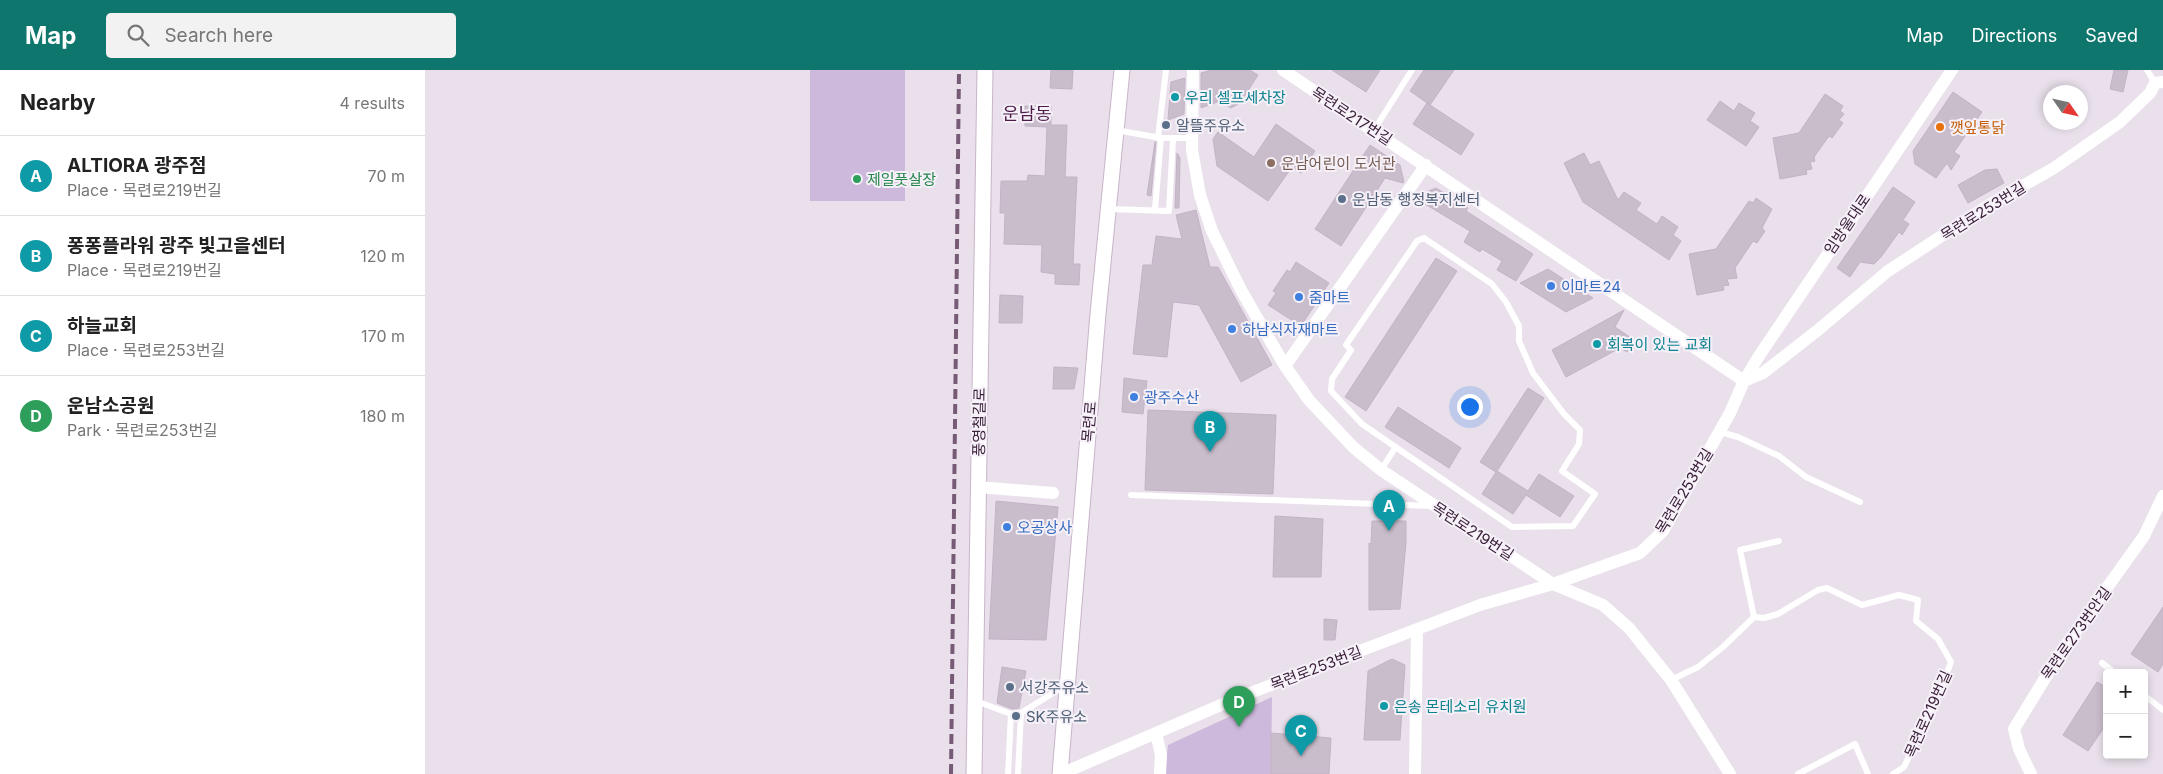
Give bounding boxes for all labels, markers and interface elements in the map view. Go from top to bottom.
search box [106,13,456,58]
text: Map [25,21,76,50]
icon: search [124,21,152,49]
text: Search here [164,24,273,47]
text: Map [1906,25,1944,46]
text: Directions [1972,25,2057,46]
text: Saved [2085,25,2138,46]
street label: 목련로217번길 [1308,83,1396,149]
north arrow [2043,85,2088,130]
place label: 우리 셀프세차장 [1185,88,1286,107]
text: Nearby [20,90,95,115]
marker: 우리 셀프세차장 [1169,91,1181,103]
text: 4 results [340,93,405,113]
district label: 운남동 [1002,103,1052,124]
place label: 알뜰주유소 [1176,116,1245,135]
place label: 깻잎통닭 [1950,118,2005,137]
marker: 알뜰주유소 [1160,119,1172,131]
marker: 깻잎통닭 [1934,121,1946,133]
text: ALTIORA 광주점 [67,154,206,177]
place label: 운남어린이 도서관 [1281,154,1396,173]
marker: 운남어린이 도서관 [1265,157,1277,169]
text: A [30,166,42,186]
text: 70 m [368,166,405,186]
place label: 제일풋살장 [867,170,936,189]
marker: 제일풋살장 [851,173,863,185]
street label: 목련로253번길 [1937,177,2029,245]
text: Place · 목련로219번길 [67,180,222,200]
place label: 운남동 행정복지센터 [1352,190,1480,209]
street label: 임방울대로 [1820,190,1874,258]
marker: 운남동 행정복지센터 [1336,193,1348,205]
text: 퐁퐁플라워 광주 빛고을센터 [67,234,286,257]
text: B [31,246,41,266]
text: 120 m [360,246,405,266]
text: Place · 목련로219번길 [67,260,222,280]
place label: 이마트24 [1561,277,1621,296]
marker: 이마트24 [1545,280,1557,292]
place label: 줌마트 [1309,288,1351,307]
marker: 줌마트 [1293,291,1305,303]
text: 하늘교회 [67,314,137,337]
place label: 하남식자재마트 [1242,320,1339,339]
marker: 하남식자재마트 [1226,323,1238,335]
text: C [30,326,42,346]
text: 170 m [361,326,405,346]
place label: 회복이 있는 교회 [1607,335,1712,354]
marker: 회복이 있는 교회 [1591,338,1603,350]
text: Place · 목련로253번길 [67,340,225,360]
street label: 풍영철길로 [969,387,989,457]
place label: 광주수산 [1144,388,1199,407]
marker: 광주수산 [1128,391,1140,403]
text: 운남소공원 [67,394,154,417]
your location [1457,394,1483,420]
street label: 목련로 [1078,401,1100,443]
text: D [30,406,42,426]
text: 180 m [360,406,405,426]
pin: B [1194,411,1226,452]
text: Park · 목련로253번길 [67,420,218,440]
street label: 목련로253번길 [1651,445,1717,537]
pin: A [1373,490,1405,531]
street label: 목련로219번길 [1429,498,1517,564]
place label: 오공상사 [1017,518,1072,537]
marker: 오공상사 [1001,521,1013,533]
street label: 목련로273번안길 [2037,583,2115,683]
street label: 목련로253번길 [1268,642,1364,694]
street label: 목련로219번길 [1900,667,1956,761]
map controls [2103,669,2148,759]
button: + [2103,669,2148,714]
place label: 서강주유소 [1020,678,1089,697]
marker: 서강주유소 [1004,681,1016,693]
pin: D [1223,686,1255,727]
place label: 은송 몬테소리 유치원 [1394,697,1527,716]
marker: 은송 몬테소리 유치원 [1378,700,1390,712]
place label: SK주유소 [1026,707,1087,726]
marker: SK주유소 [1010,710,1022,722]
button: − [2103,714,2148,759]
pin: C [1285,715,1317,756]

